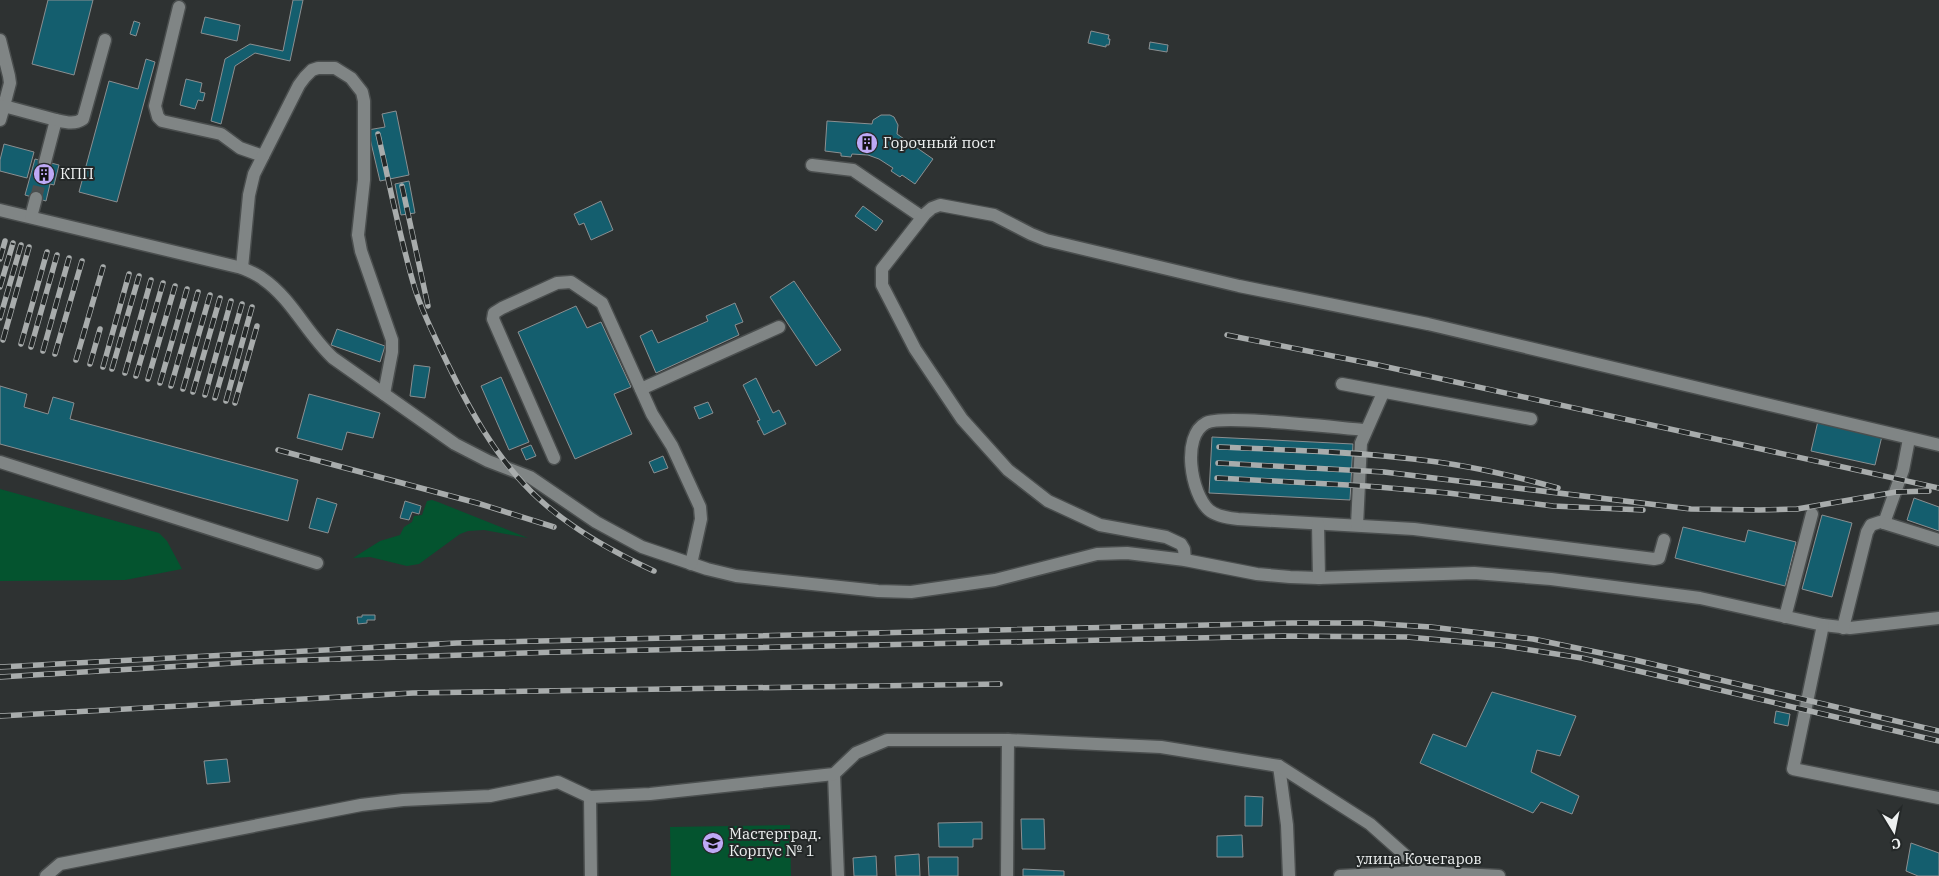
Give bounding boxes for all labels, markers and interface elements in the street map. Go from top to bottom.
building icon: Горочный пост [855,131,879,155]
place label: Горочный пост [883,133,996,152]
building icon: КПП [32,162,56,186]
place label: КПП [60,164,94,183]
north arrow [1869,806,1919,856]
place label: Мастерград. Корпус № 1 [729,824,821,860]
school or university icon: Мастерград. Корпус № 1 [701,831,725,855]
text: С [1890,834,1902,853]
street label: улица Кочегаров [1356,849,1482,868]

